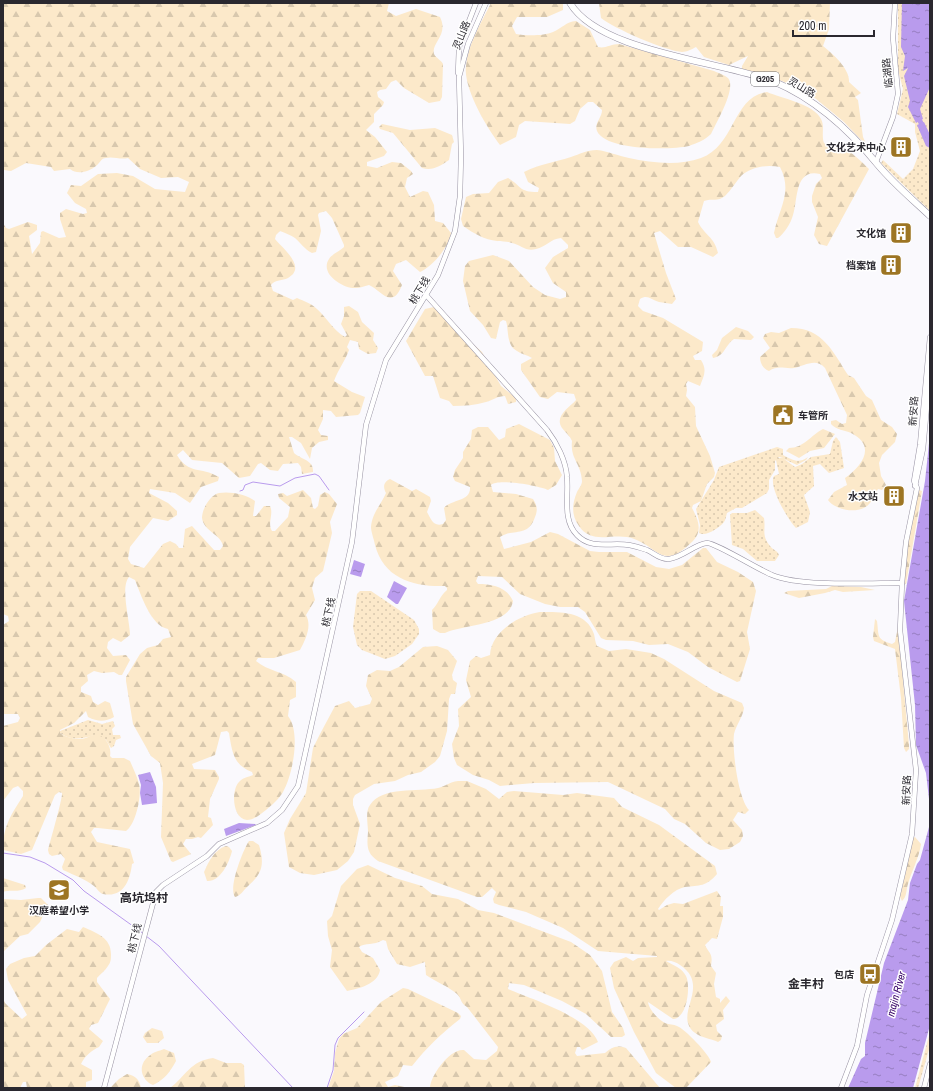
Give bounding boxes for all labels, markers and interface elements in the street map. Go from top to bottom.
scale bar [793,12,874,38]
text: 200 m [799,18,826,34]
street label: 灵山路 [450,19,473,52]
street label: 临湖路 [879,57,896,89]
road number: G205 [751,72,779,86]
street label: 灵山路 [786,74,818,101]
building icon: 文化艺术中心 [888,134,914,160]
place label: 文化艺术中心 [826,141,886,154]
building icon: 文化馆 [888,220,914,246]
place label: 文化馆 [856,227,886,240]
building icon: 档案馆 [878,252,904,278]
place label: 档案馆 [846,259,876,272]
street label: 桃下线 [406,274,433,306]
street label: 新安路 [906,396,921,426]
public building icon: 车管所 [770,402,796,428]
place label: 车管所 [798,409,828,422]
building icon: 水文站 [881,483,907,509]
place label: 水文站 [848,490,878,503]
street label: 桃下线 [319,596,338,628]
street label: 新安路 [899,775,914,805]
school or university icon: 汉庭希望小学 [46,877,72,903]
district label: 高坑坞村 [120,890,168,906]
place label: 汉庭希望小学 [29,904,89,917]
street label: 桃下线 [125,922,144,954]
bus stop icon: 包店 [857,961,883,987]
place label: 包店 [834,968,854,981]
water label: majin River [883,969,909,1018]
district label: 金丰村 [788,976,824,992]

